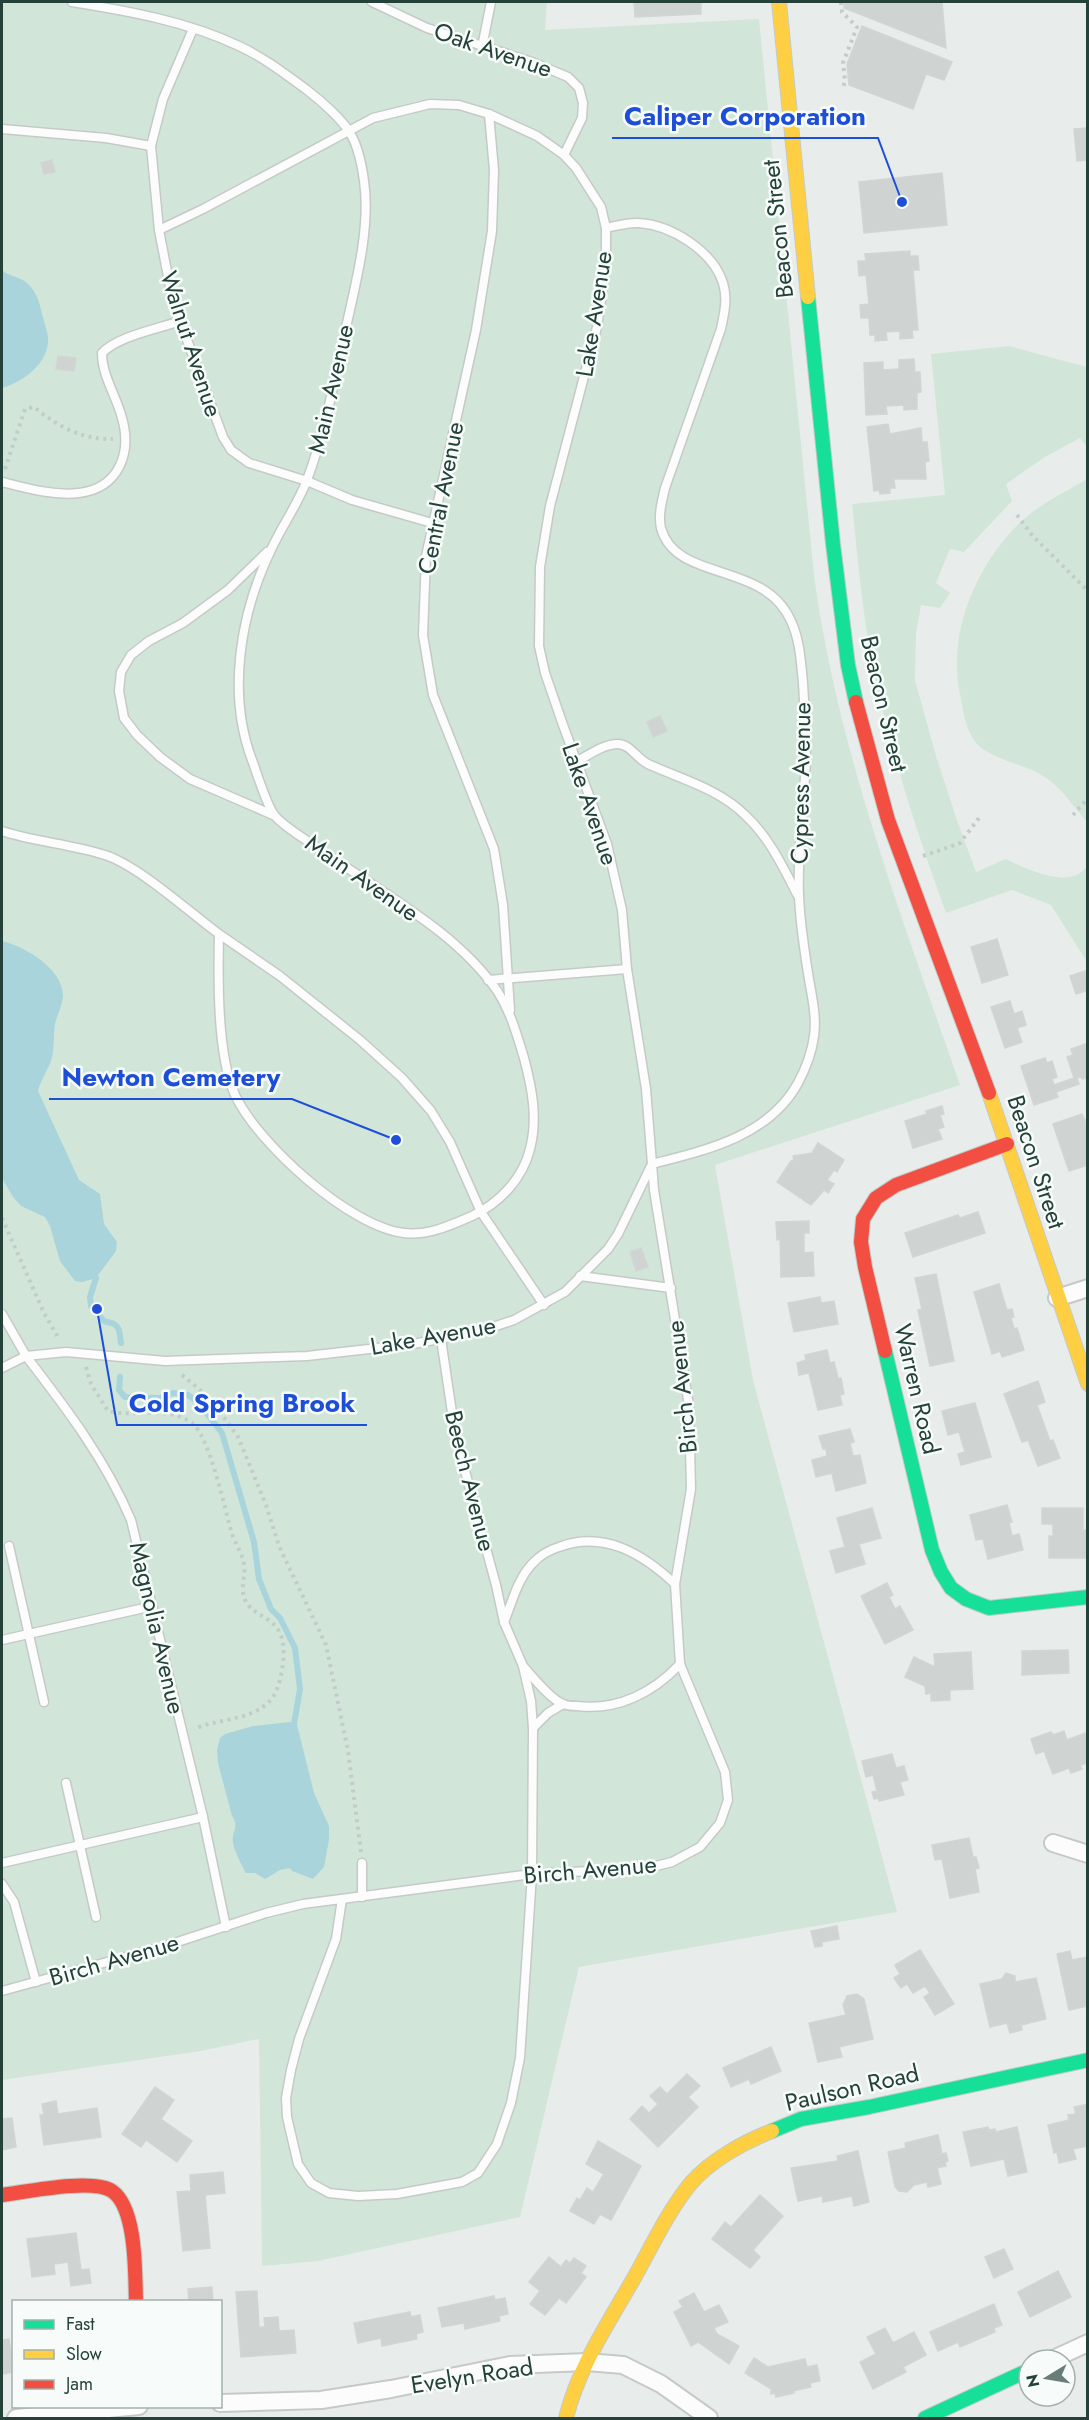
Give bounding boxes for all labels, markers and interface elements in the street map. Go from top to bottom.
street label: Oak Avenue [429,13,557,86]
callout: Caliper Corporation [612,94,878,138]
text: Caliper Corporation [624,97,866,135]
street label: Beacon Street [753,158,802,300]
street label: Lake Avenue [566,249,621,379]
street label: Walnut Avenue [151,266,232,421]
street label: Main Avenue [299,321,362,457]
street label: Central Avenue [409,419,472,577]
street label: Beacon Street [852,632,917,776]
street label: Cypress Avenue [782,702,819,864]
street label: Lake Avenue [553,738,628,870]
street label: Main Avenue [298,825,426,930]
callout: Newton Cemetery [49,1055,292,1099]
text: Newton Cemetery [62,1058,281,1096]
street label: Beacon Street [998,1090,1075,1234]
street label: Lake Avenue [367,1307,498,1364]
street label: Birch Avenue [657,1319,706,1455]
street label: Warren Road [885,1320,949,1458]
callout: Cold Spring Brook [117,1381,367,1425]
text: Cold Spring Brook [129,1384,355,1422]
street label: Beech Avenue [436,1407,505,1555]
street label: Magnolia Avenue [121,1538,194,1717]
street label: Birch Avenue [522,1846,658,1893]
street label: Birch Avenue [45,1924,183,1995]
street label: Paulson Road [781,2055,922,2120]
legend [12,2300,222,2408]
text: Fast [66,2311,95,2337]
text: Slow [66,2341,103,2367]
north arrow [1017,2348,1077,2408]
street label: Evelyn Road [408,2349,536,2402]
text: Jam [64,2371,93,2397]
text: N [1020,2372,1045,2389]

